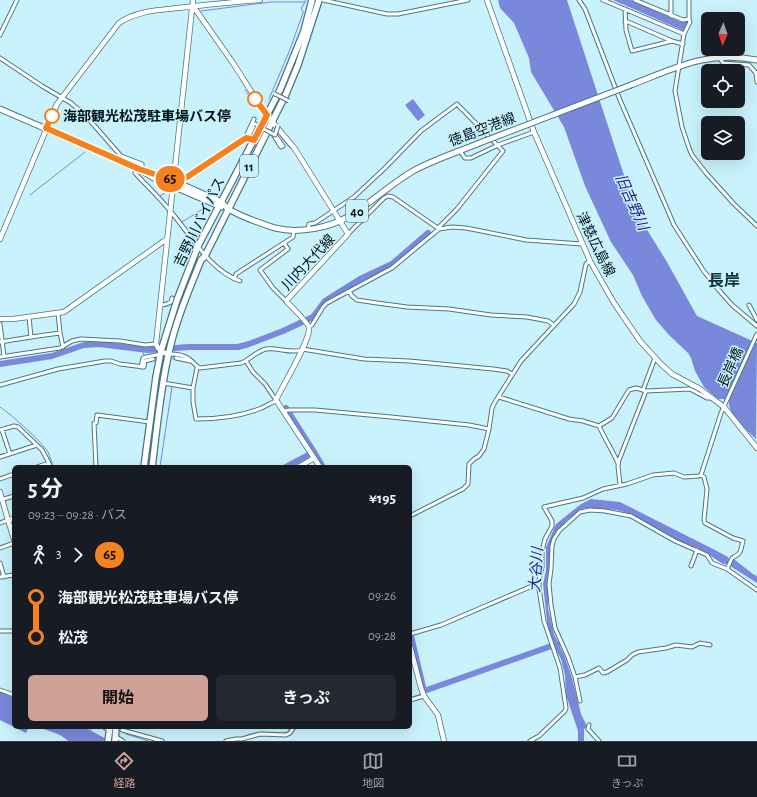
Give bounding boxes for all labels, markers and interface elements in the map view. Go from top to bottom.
north arrow [701,12,745,56]
map controls [701,12,745,160]
button: locate [701,64,745,108]
unlabelled marker [247,91,263,107]
marker: 海部観光松茂駐車場バス停 [44,108,60,124]
place label: 海部観光松茂駐車場バス停 [63,109,231,124]
street label: 徳島空港線 [447,110,518,149]
button: layers [701,116,745,160]
road number: 11 [240,155,258,177]
line badge: 65 [152,166,188,192]
water label: 旧吉野川 [612,171,652,234]
text: 65 [164,172,176,186]
street label: 吉野川バイパス [171,175,228,269]
road number: 40 [346,200,368,222]
street label: 津慈広島線 [573,209,618,279]
street label: 川内大代線 [278,231,338,293]
district label: 長岸 [708,272,740,289]
street label: 長岸橋 [715,345,746,389]
text: 5 分 [28,478,63,500]
text: ¥195 [369,491,396,506]
text: 09:23 – 09:28 · バス [28,509,127,522]
icon: walk [28,544,50,566]
icon: forward [67,544,89,566]
water label: 大谷川 [526,545,546,593]
text: 3 [56,548,61,561]
text: 65 [103,548,116,562]
text: 09:26 [368,590,396,603]
text: 海部観光松茂駐車場バス停 [58,591,238,606]
text: 09:28 [368,630,396,643]
text: 松茂 [58,631,88,646]
button: 開始 [28,675,208,721]
button: きっぷ [216,675,396,721]
tab: 経路 [113,750,135,790]
tab: 地図 [362,750,384,790]
tab: きっぷ [611,750,644,790]

